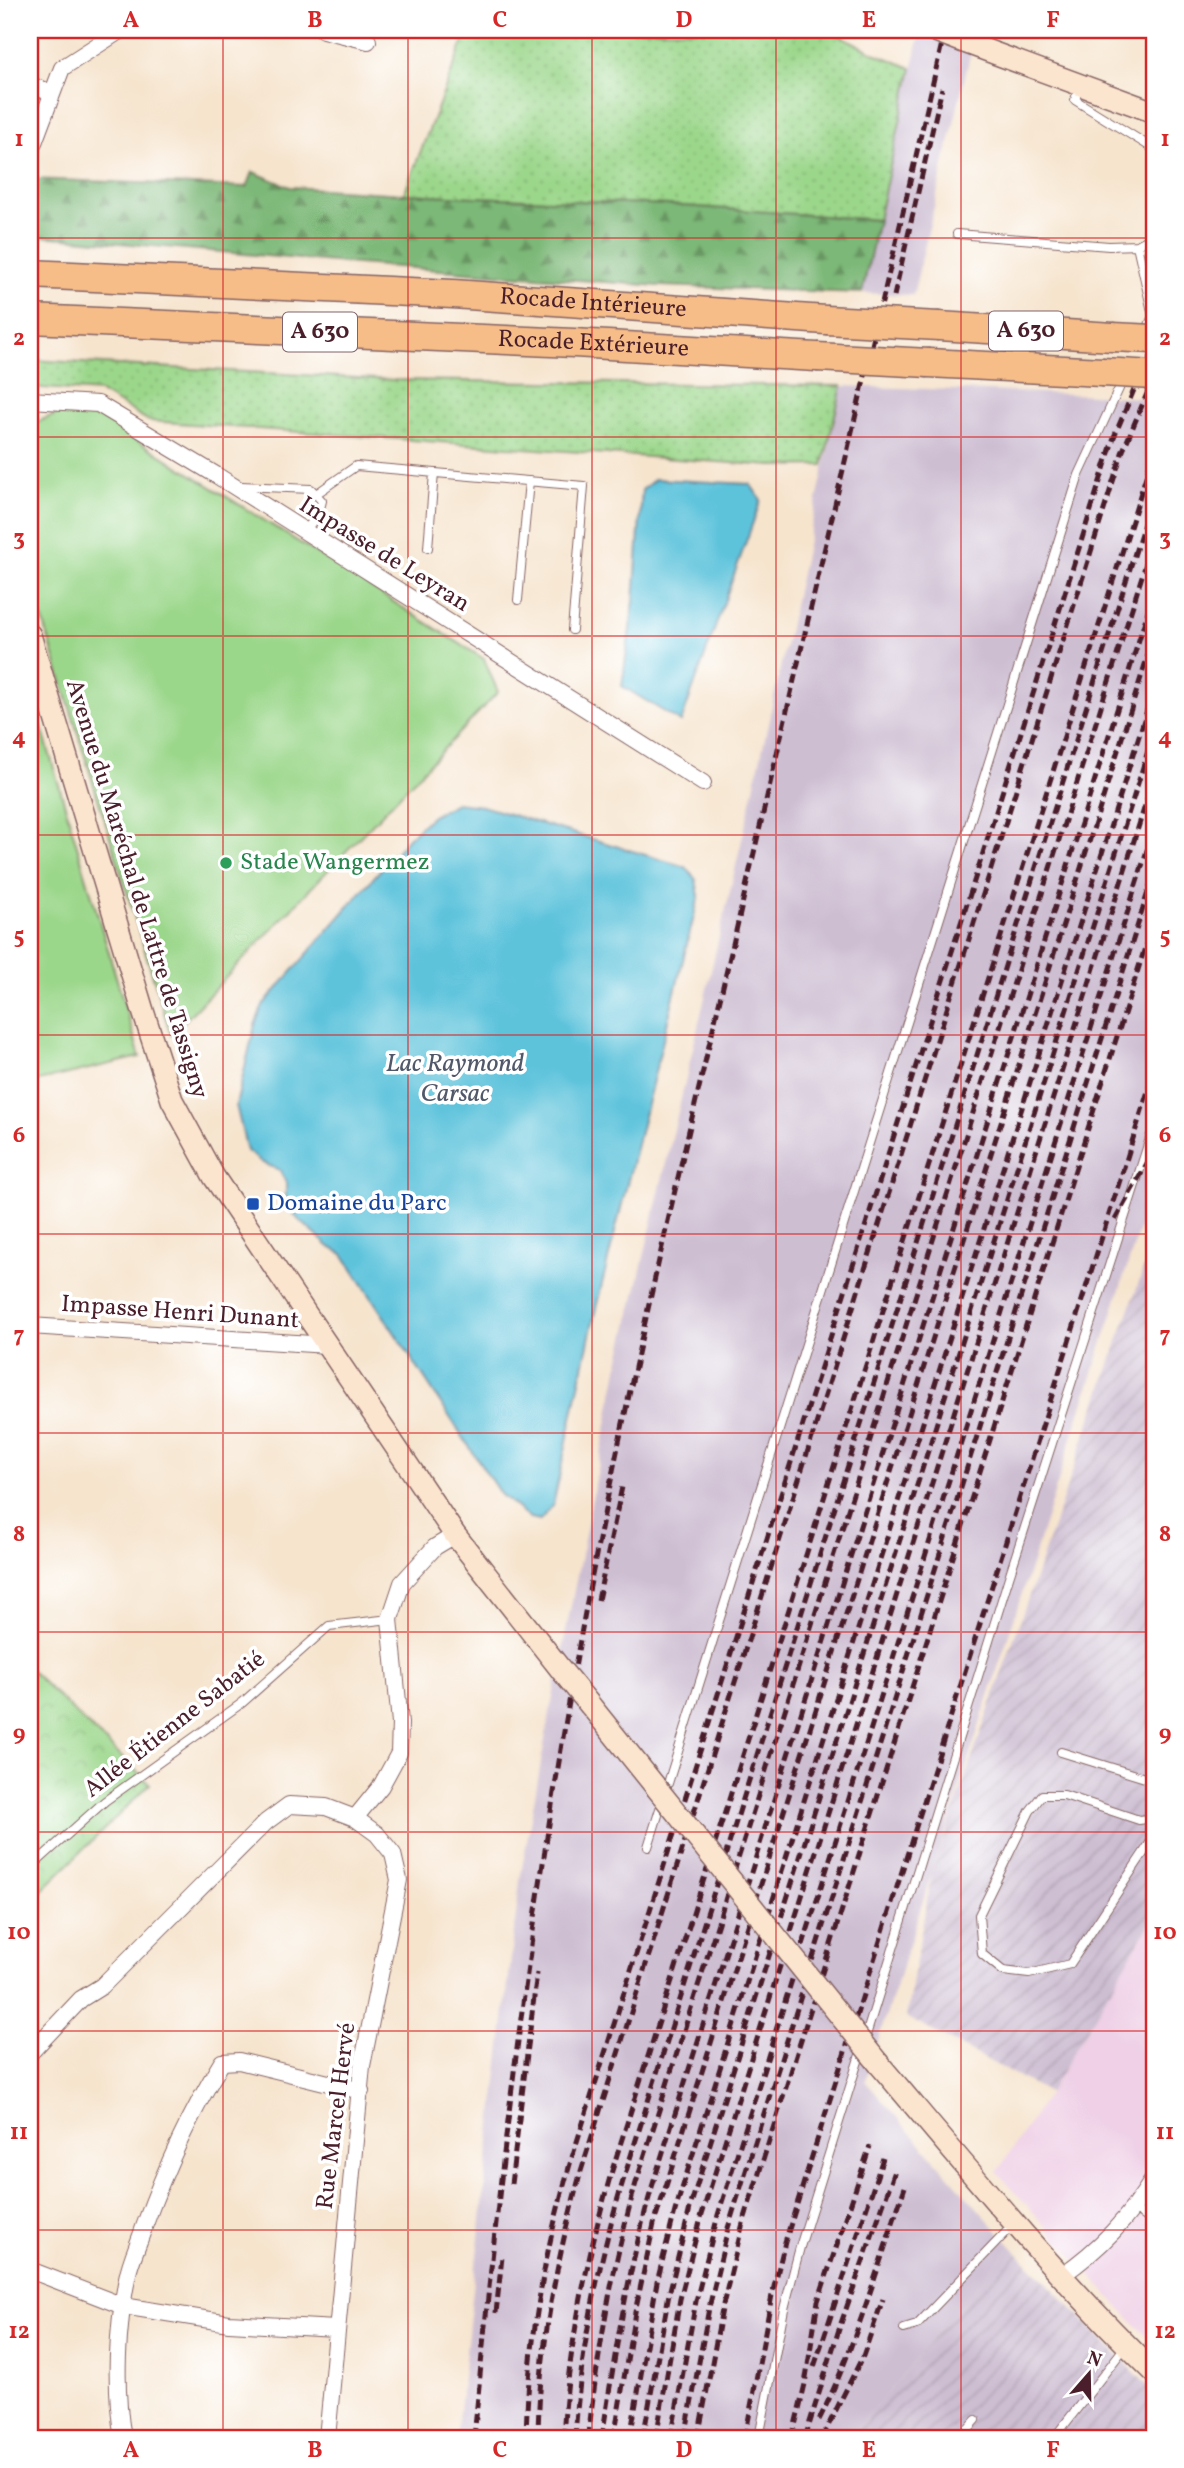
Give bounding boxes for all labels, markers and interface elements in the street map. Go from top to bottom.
text: A [123,5,139,37]
text: B [307,5,323,37]
text: C [493,5,507,37]
text: D [676,5,693,37]
text: E [862,5,876,37]
text: F [1046,5,1060,37]
text: 1 [14,124,24,156]
text: 1 [1160,124,1170,156]
street label: Rocade Intérieure [499,280,688,327]
road number: A 630 [283,312,357,352]
road number: A 630 [989,312,1063,350]
text: 2 [13,323,25,355]
street label: Rocade Extérieure [497,323,690,367]
text: 2 [1159,323,1171,355]
street label: Impasse de Leyran [292,489,476,621]
text: 3 [13,523,25,555]
text: 3 [1159,523,1171,555]
street label: Avenue du Maréchal de Lattre de Tassigny [56,675,216,1103]
text: 4 [12,722,26,754]
text: 4 [1158,722,1172,754]
place label: Stade Wangermez [240,846,430,880]
marker: Stade Wangermez [218,855,234,871]
text: 5 [13,921,25,953]
text: 5 [1159,921,1171,953]
water label: Lac Raymond Carsac [386,1046,525,1112]
text: 6 [13,1120,25,1152]
text: 6 [1159,1120,1171,1152]
place label: Domaine du Parc [267,1187,447,1221]
marker: Domaine du Parc [245,1196,261,1212]
street label: Impasse Henri Dunant [60,1288,300,1338]
text: 7 [14,1320,25,1352]
text: 7 [1160,1320,1171,1352]
text: 8 [13,1519,25,1551]
text: 8 [1159,1519,1171,1551]
street label: Allée Étienne Sabatié [77,1643,273,1807]
text: 9 [13,1718,25,1750]
text: 9 [1159,1718,1171,1750]
text: 10 [7,1917,31,1949]
text: 10 [1153,1917,1177,1949]
street label: Rue Marcel Hervé [309,2021,365,2211]
text: 11 [10,2117,28,2149]
text: 11 [1156,2117,1174,2149]
text: 12 [8,2316,30,2348]
text: 12 [1154,2316,1176,2348]
north arrow [1054,2338,1124,2408]
text: N [1083,2345,1105,2375]
text: A [123,2435,139,2467]
text: B [307,2435,323,2467]
text: C [493,2435,507,2467]
text: D [676,2435,693,2467]
text: E [862,2435,876,2467]
text: F [1046,2435,1060,2467]

